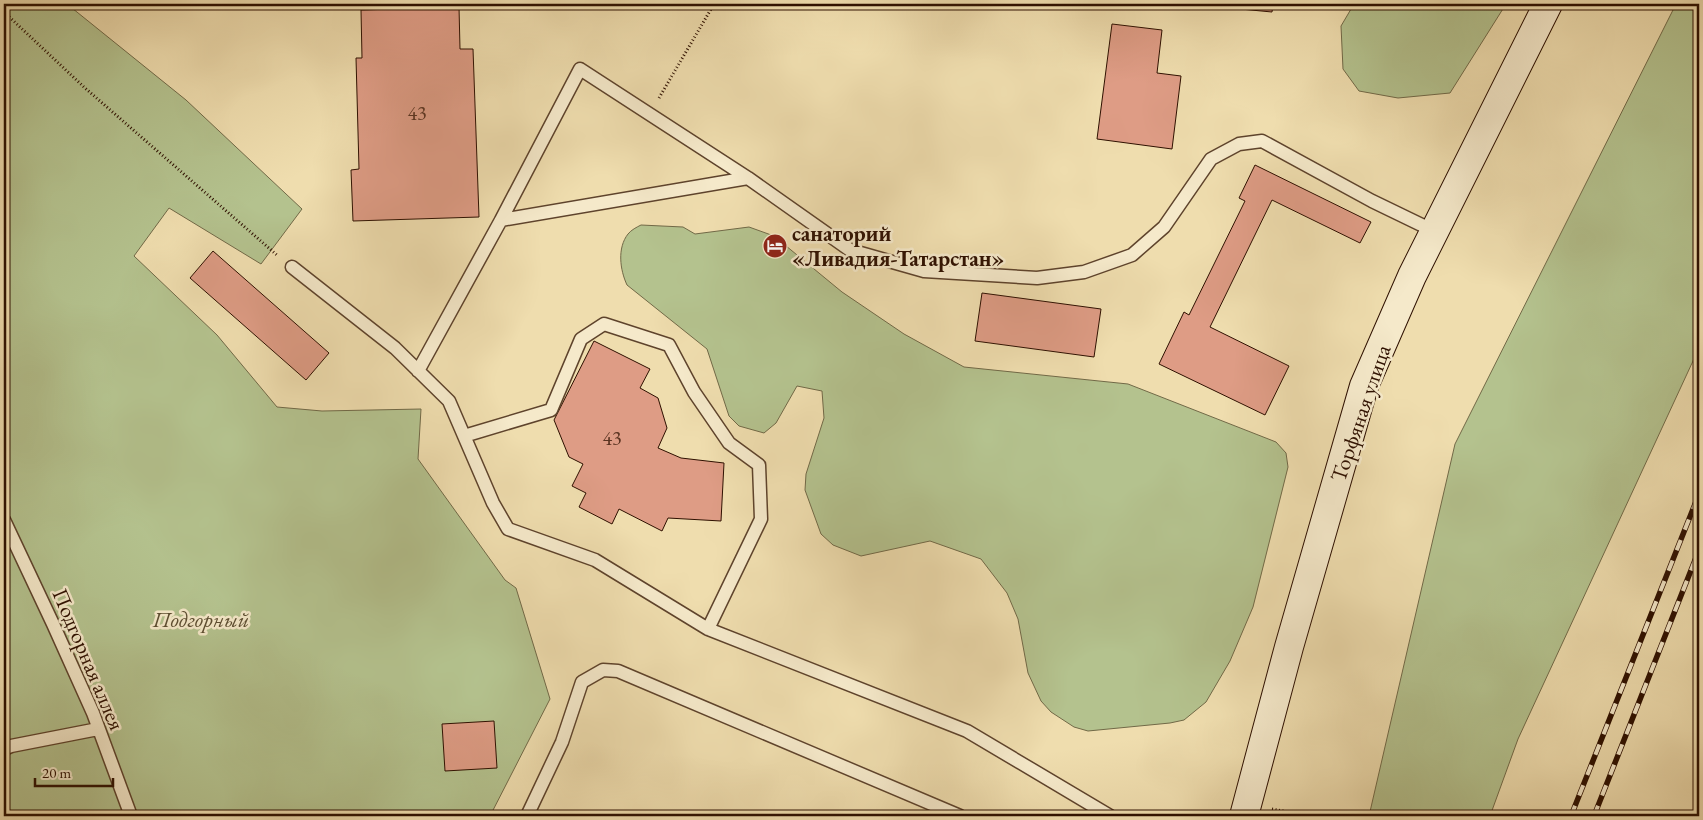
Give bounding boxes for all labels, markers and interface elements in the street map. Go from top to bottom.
house number: 43 [407,100,427,126]
place label: санаторий «Ливадия-Татарстан» [792,219,1004,273]
hotel icon: санаторий «Ливадия-Татарстан» [762,233,788,259]
street label: Торфяная улица [1323,341,1398,485]
house number: 43 [602,425,622,451]
street label: Подгорная аллея [46,584,132,735]
park label: Подгорный [152,605,249,634]
scale bar [35,755,112,787]
text: 20 m [42,763,71,782]

